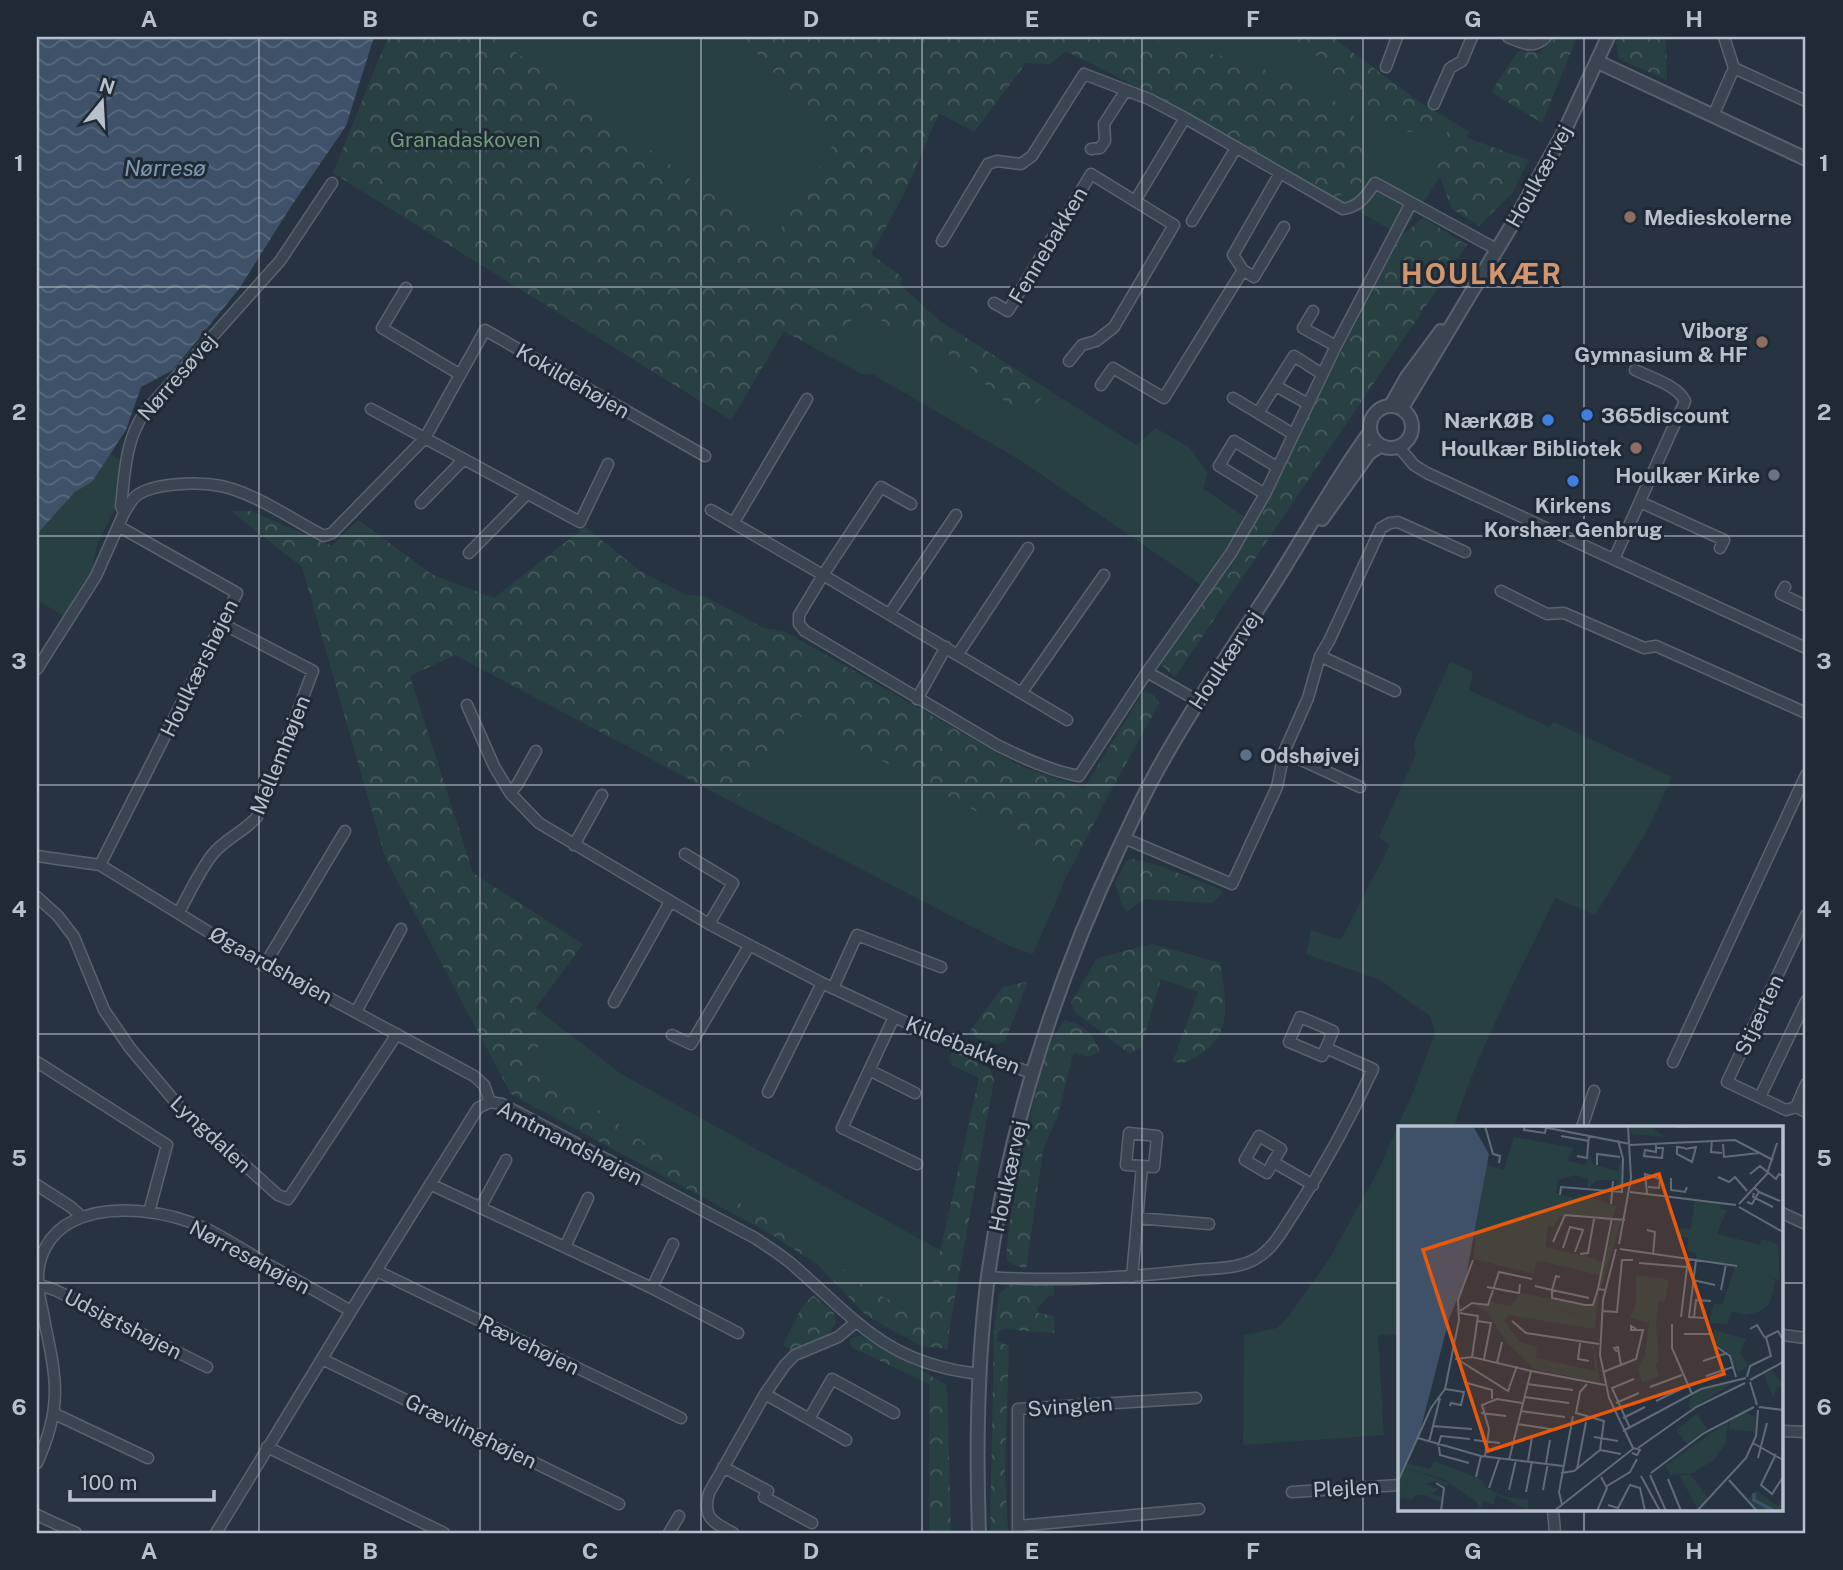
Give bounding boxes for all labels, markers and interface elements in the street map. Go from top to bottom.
text: A [141,5,158,32]
text: B [362,5,378,32]
text: C [582,5,598,32]
text: D [803,5,819,32]
text: E [1025,5,1039,32]
text: F [1246,5,1260,32]
text: G [1464,5,1482,32]
text: H [1685,5,1703,32]
north arrow [66,66,136,136]
text: N [97,73,118,99]
street label: Houlkærvej [1501,120,1577,232]
park label: Granadaskoven [390,127,540,152]
text: 1 [14,149,24,176]
text: 1 [1819,149,1829,176]
water label: Nørresø [124,154,207,181]
street label: Fennebakken [1003,182,1093,308]
place label: Medieskolerne [1644,205,1792,230]
marker: Medieskolerne [1622,209,1638,225]
district label: HOULKÆR [1401,257,1563,290]
place label: Viborg Gymnasium & HF [1574,318,1748,367]
street label: Nørresøvej [132,328,222,426]
marker: Viborg Gymnasium & HF [1754,334,1770,350]
street label: Kokildehøjen [512,338,634,424]
text: 2 [12,398,26,425]
text: 2 [1817,398,1831,425]
place label: 365discount [1601,403,1729,428]
marker: 365discount [1579,407,1595,423]
place label: NærKØB [1444,408,1534,433]
marker: NærKØB [1540,412,1556,428]
place label: Houlkær Bibliotek [1441,436,1622,461]
marker: Houlkær Bibliotek [1628,440,1644,456]
place label: Houlkær Kirke [1615,463,1760,488]
marker: Houlkær Kirke [1766,467,1782,483]
marker: Kirkens Korshær Genbrug [1565,473,1581,489]
place label: Kirkens Korshær Genbrug [1484,493,1662,542]
street label: Houlkærshøjen [155,595,243,741]
street label: Houlkærvej [1184,606,1266,714]
text: 3 [11,647,27,674]
text: 3 [1816,647,1832,674]
street label: Mellemhøjen [245,692,315,818]
place label: Odshøjvej [1260,743,1360,768]
marker: Odshøjvej [1238,747,1254,763]
text: 4 [11,895,27,922]
text: 4 [1816,895,1832,922]
street label: Øgaardshøjen [205,921,337,1009]
street label: Stjærten [1729,971,1789,1059]
street label: Kildebakken [902,1011,1024,1079]
street label: Lyngdalen [165,1090,257,1178]
street label: Amtmandshøjen [493,1096,647,1190]
street label: Houlkærvej [984,1118,1032,1234]
inset map [1398,1126,1784,1510]
text: 5 [11,1144,27,1171]
text: 5 [1816,1144,1832,1171]
street label: Nørresøhøjen [185,1215,315,1299]
street label: Udsigtshøjen [60,1284,186,1364]
street label: Rævehøjen [474,1310,584,1380]
street label: Grævlinghøjen [401,1388,541,1474]
street label: Svinglen [1027,1391,1113,1421]
text: 6 [11,1393,27,1420]
text: 6 [1816,1393,1832,1420]
scale bar [70,1458,214,1502]
text: 100 m [80,1470,137,1495]
street label: Plejlen [1312,1474,1380,1502]
text: A [141,1537,158,1564]
text: B [362,1537,378,1564]
text: C [582,1537,598,1564]
text: D [803,1537,819,1564]
text: E [1025,1537,1039,1564]
text: F [1246,1537,1260,1564]
text: G [1464,1537,1482,1564]
text: H [1685,1537,1703,1564]

